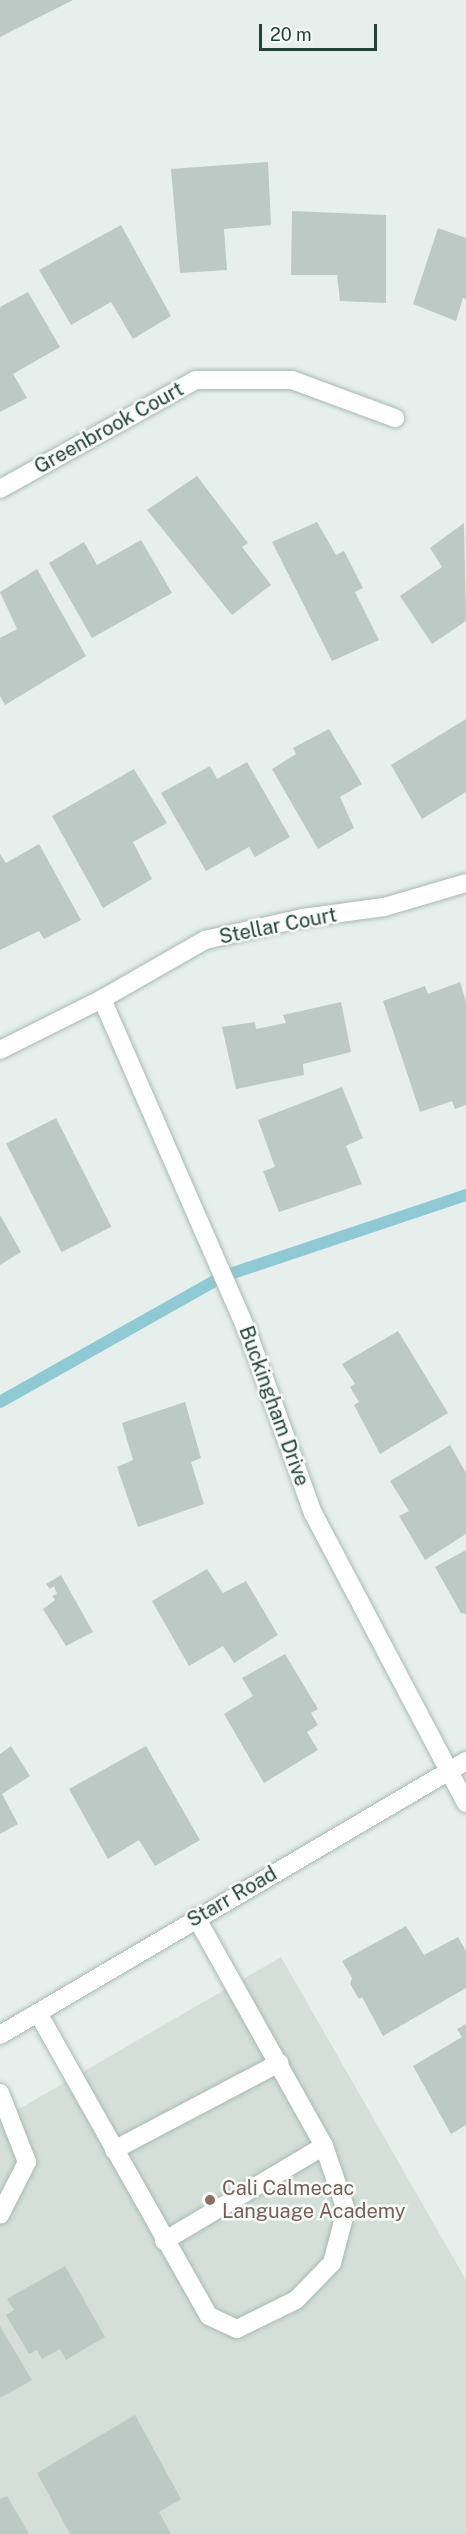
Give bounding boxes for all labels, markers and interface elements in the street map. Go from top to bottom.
scale bar [262,12,380,50]
text: 20 m [270,24,312,45]
street label: Greenbrook Court [30,377,188,479]
street label: Stellar Court [217,903,339,949]
street label: Buckingham Drive [234,1323,314,1489]
street label: Starr Road [183,1862,281,1932]
place label: Cali Calmecac Language Academy [222,2176,406,2223]
marker: Cali Calmecac Language Academy [203,2193,217,2207]

